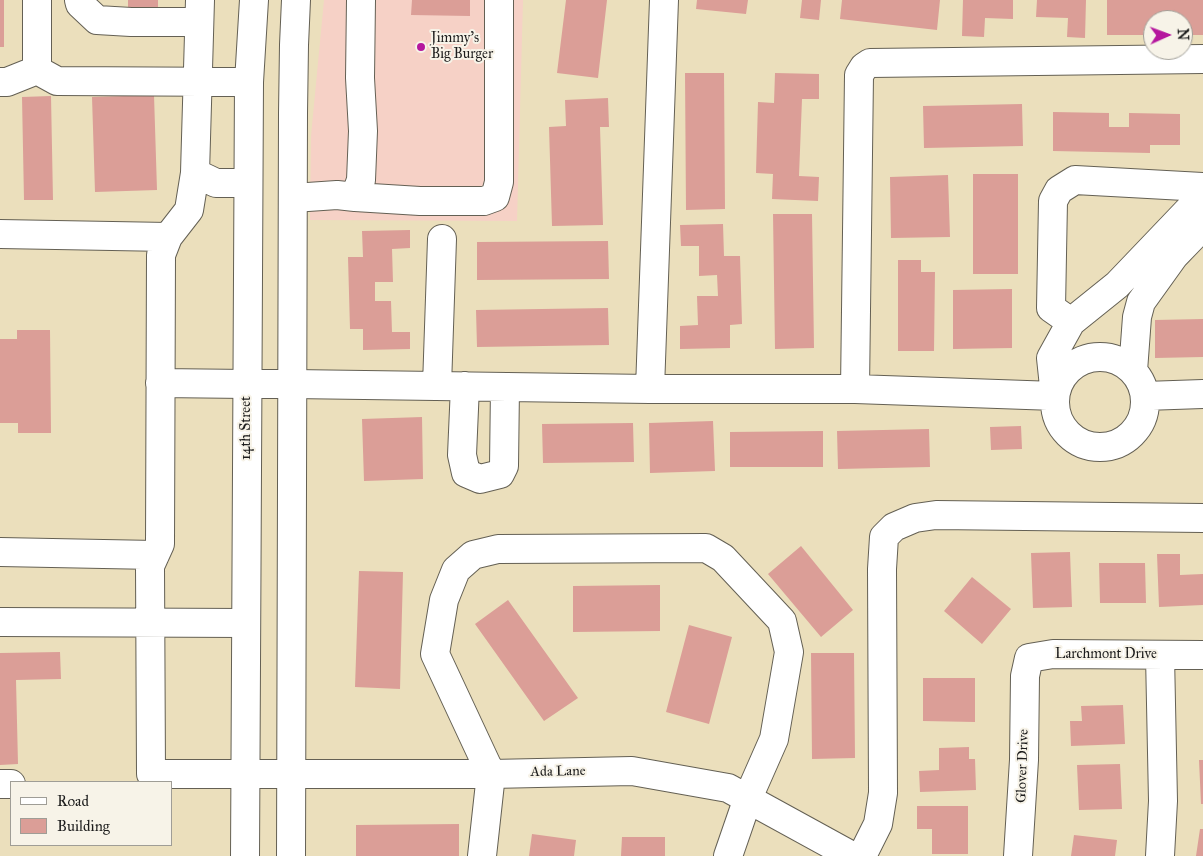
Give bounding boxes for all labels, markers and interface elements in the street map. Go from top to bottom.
north arrow [1143,10,1193,60]
text: N [1174,28,1191,41]
place label: Jimmy's Big Burger [431,31,493,64]
marker: Jimmy's Big Burger [415,41,427,53]
street label: 14th Street [239,396,255,460]
street label: Larchmont Drive [1055,647,1157,663]
street label: Glover Drive [1013,729,1033,803]
street label: Ada Lane [530,763,586,781]
legend [10,781,172,846]
text: Road [57,792,89,810]
text: Building [57,817,110,835]

